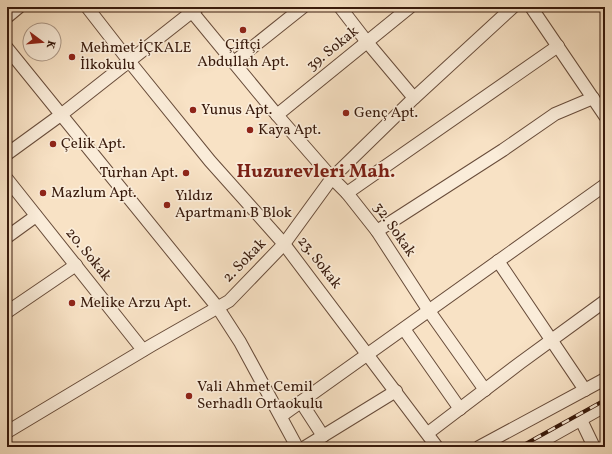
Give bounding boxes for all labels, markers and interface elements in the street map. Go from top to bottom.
street label: 39. Sokak [302,21,364,77]
north arrow [22,22,62,62]
marker: Çiftçi Abdullah Apt. [238,25,248,35]
place label: Çiftçi Abdullah Apt. [197,35,289,73]
text: K [42,38,58,50]
place label: Mehmet İÇKALE İlkokulu [80,38,192,76]
marker: Mehmet İÇKALE İlkokulu [67,52,77,62]
place label: Yunus Apt. [201,100,272,121]
place label: Genç Apt. [354,103,418,124]
marker: Yunus Apt. [188,105,198,115]
marker: Genç Apt. [341,108,351,118]
place label: Kaya Apt. [258,120,321,141]
marker: Kaya Apt. [245,125,255,135]
place label: Çelik Apt. [61,134,125,155]
marker: Çelik Apt. [48,139,58,149]
district label: Huzurevleri Mah. [237,159,396,185]
place label: Turhan Apt. [100,163,178,184]
marker: Turhan Apt. [181,168,191,178]
place label: Mazlum Apt. [51,183,137,204]
place label: Yıldız Apartmanı B Blok [175,186,292,224]
marker: Mazlum Apt. [38,188,48,198]
street label: 32. Sokak [368,198,420,262]
marker: Yıldız Apartmanı B Blok [162,200,172,210]
street label: 20. Sokak [60,224,116,286]
street label: 23. Sokak [292,232,346,294]
street label: 2. Sokak [219,234,271,288]
place label: Melike Arzu Apt. [80,293,191,314]
marker: Melike Arzu Apt. [67,298,77,308]
place label: Vali Ahmet Cemil Serhadlı Ortaokulu [197,377,323,415]
marker: Vali Ahmet Cemil Serhadlı Ortaokulu [184,391,194,401]

